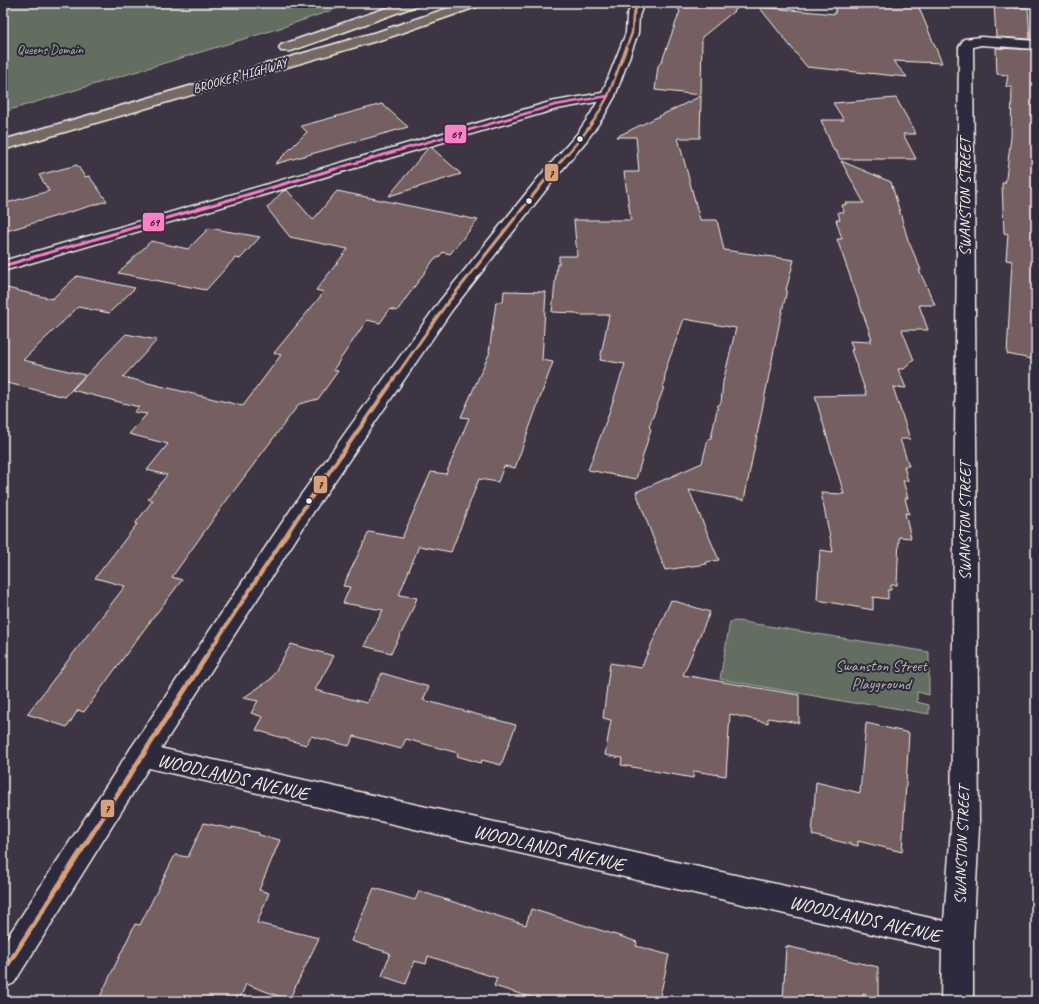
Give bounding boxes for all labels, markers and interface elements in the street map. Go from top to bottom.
park label: Queens Domain [17,42,84,58]
street label: BROOKER HIGHWAY [191,54,291,97]
line badge: 69 [444,124,467,144]
text: 69 [451,127,462,141]
unlabelled marker [575,134,585,144]
street label: SWANSTON STREET [955,134,975,256]
line badge: 7 [544,163,559,182]
text: 7 [549,166,555,180]
unlabelled marker [524,196,534,206]
line badge: 69 [142,212,165,232]
text: 69 [149,215,160,229]
street label: SWANSTON STREET [955,458,975,580]
line badge: 7 [313,475,328,494]
text: 7 [318,477,324,491]
unlabelled marker [304,496,314,506]
park label: Swanston Street Playground [835,656,929,694]
street label: WOODLANDS AVENUE [155,748,314,807]
street label: SWANSTON STREET [950,782,974,905]
line badge: 7 [100,799,115,818]
text: 7 [105,801,111,815]
street label: WOODLANDS AVENUE [471,819,630,878]
street label: WOODLANDS AVENUE [787,890,946,949]

